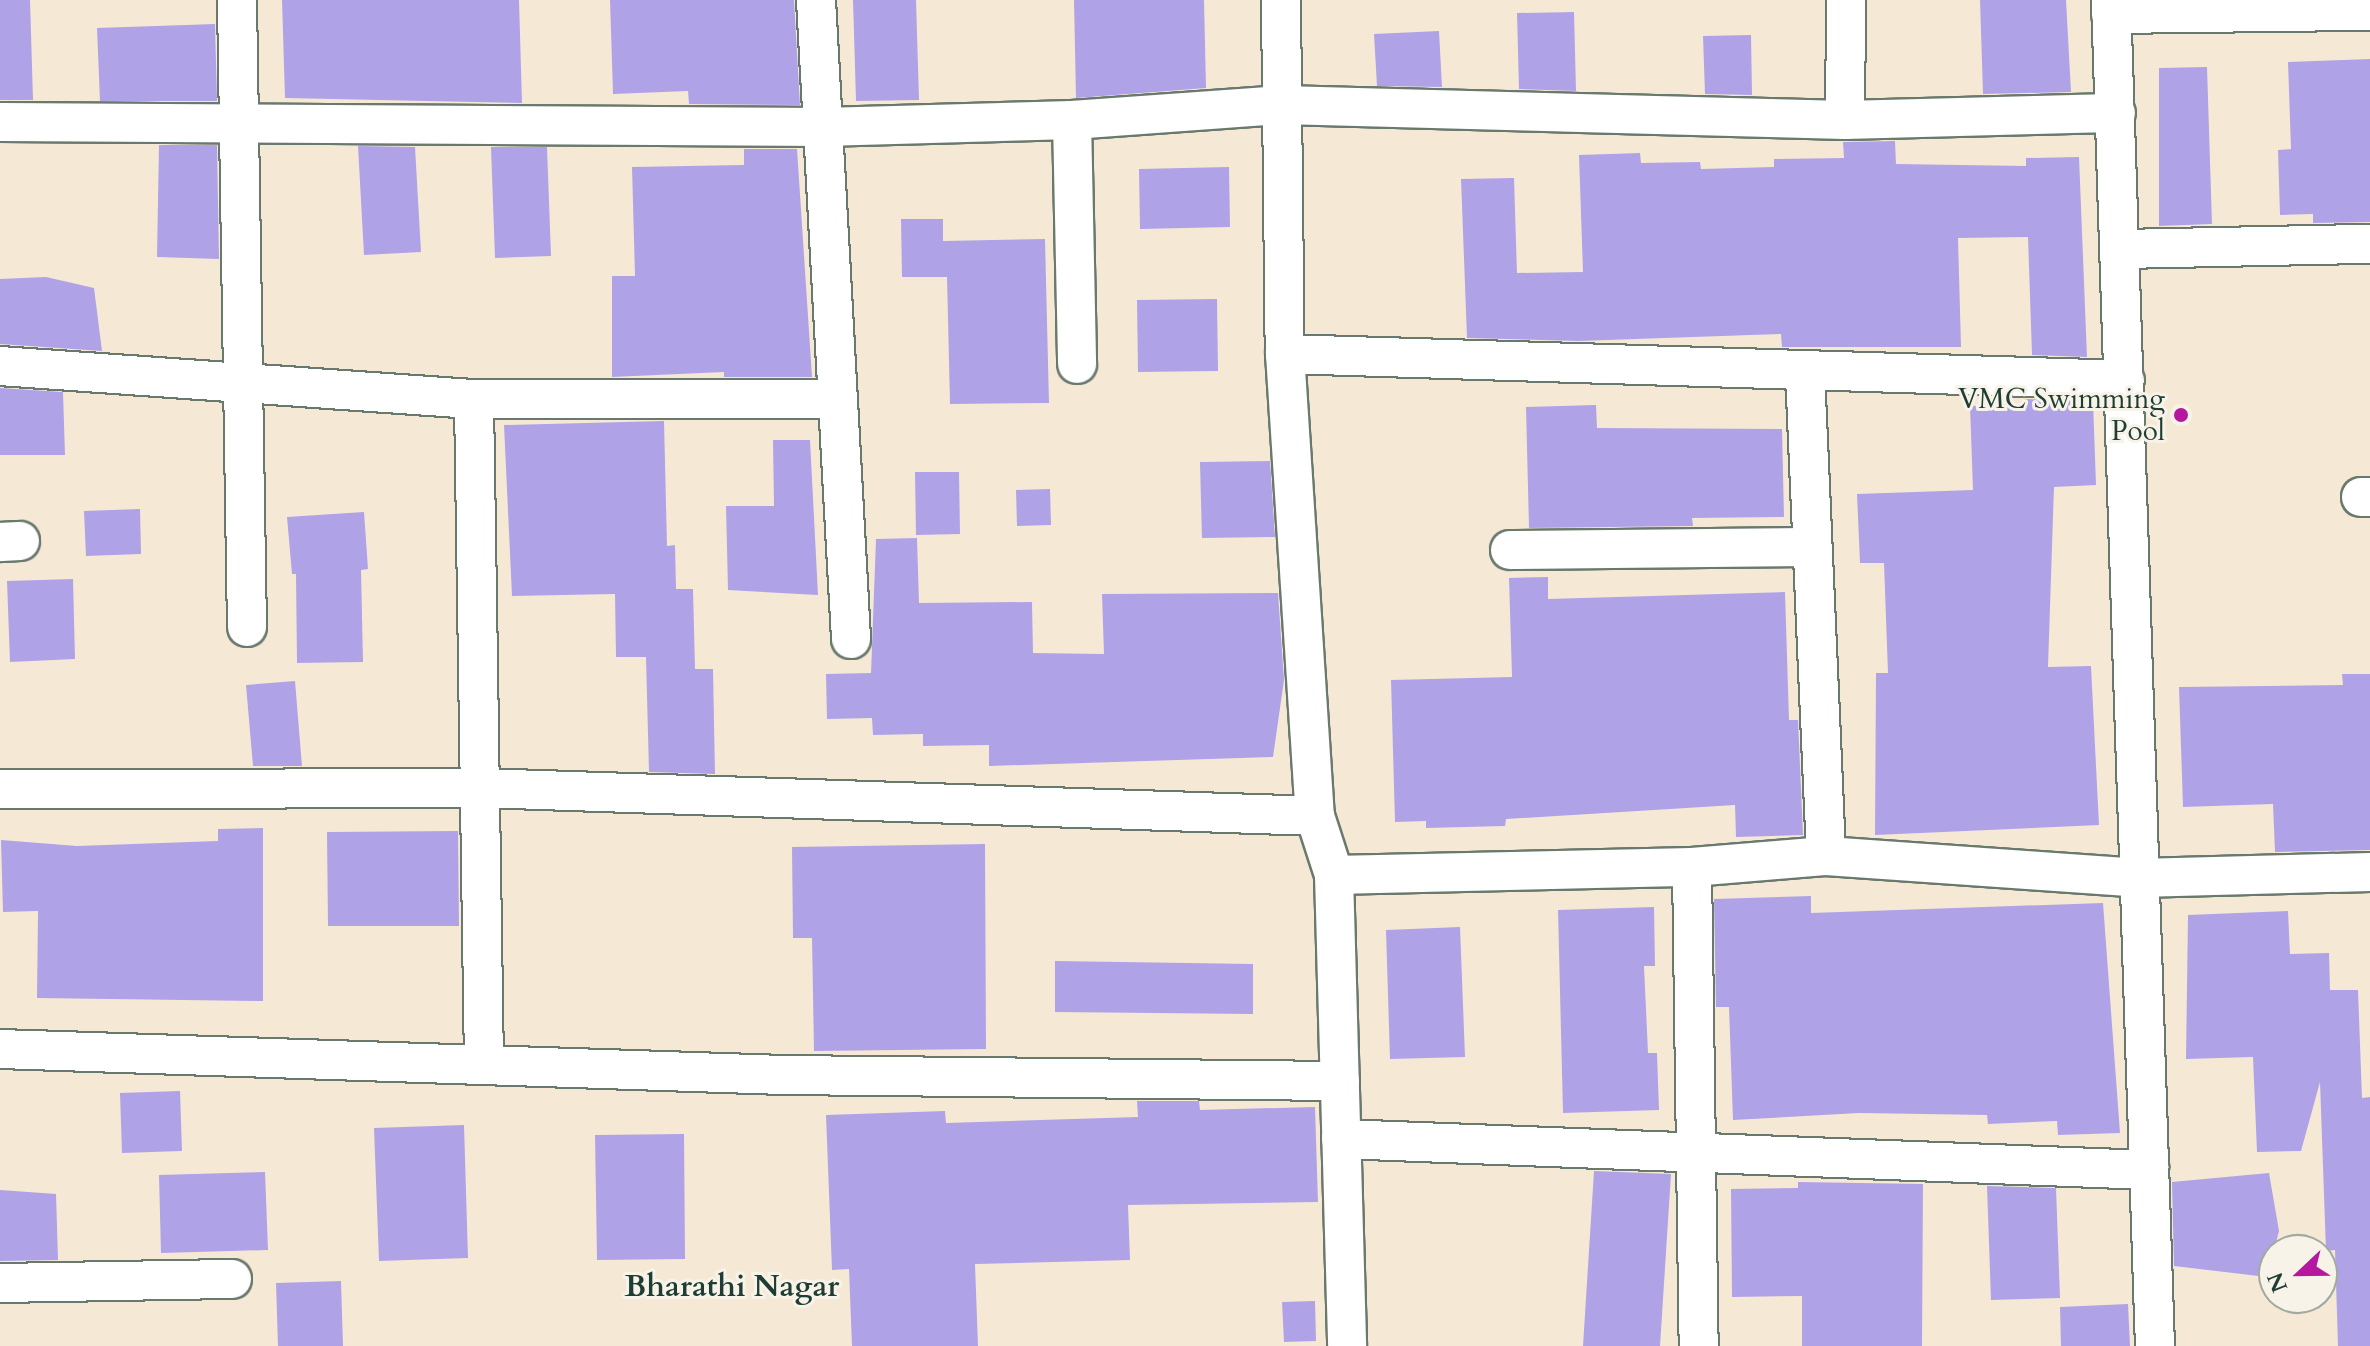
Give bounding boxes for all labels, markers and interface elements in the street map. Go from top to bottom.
place label: VMC Swimming Pool [1958,382,2165,448]
marker: VMC Swimming Pool [2172,406,2190,424]
north arrow [2258,1234,2338,1314]
text: N [2260,1268,2295,1297]
district label: Bharathi Nagar [625,1269,839,1305]

